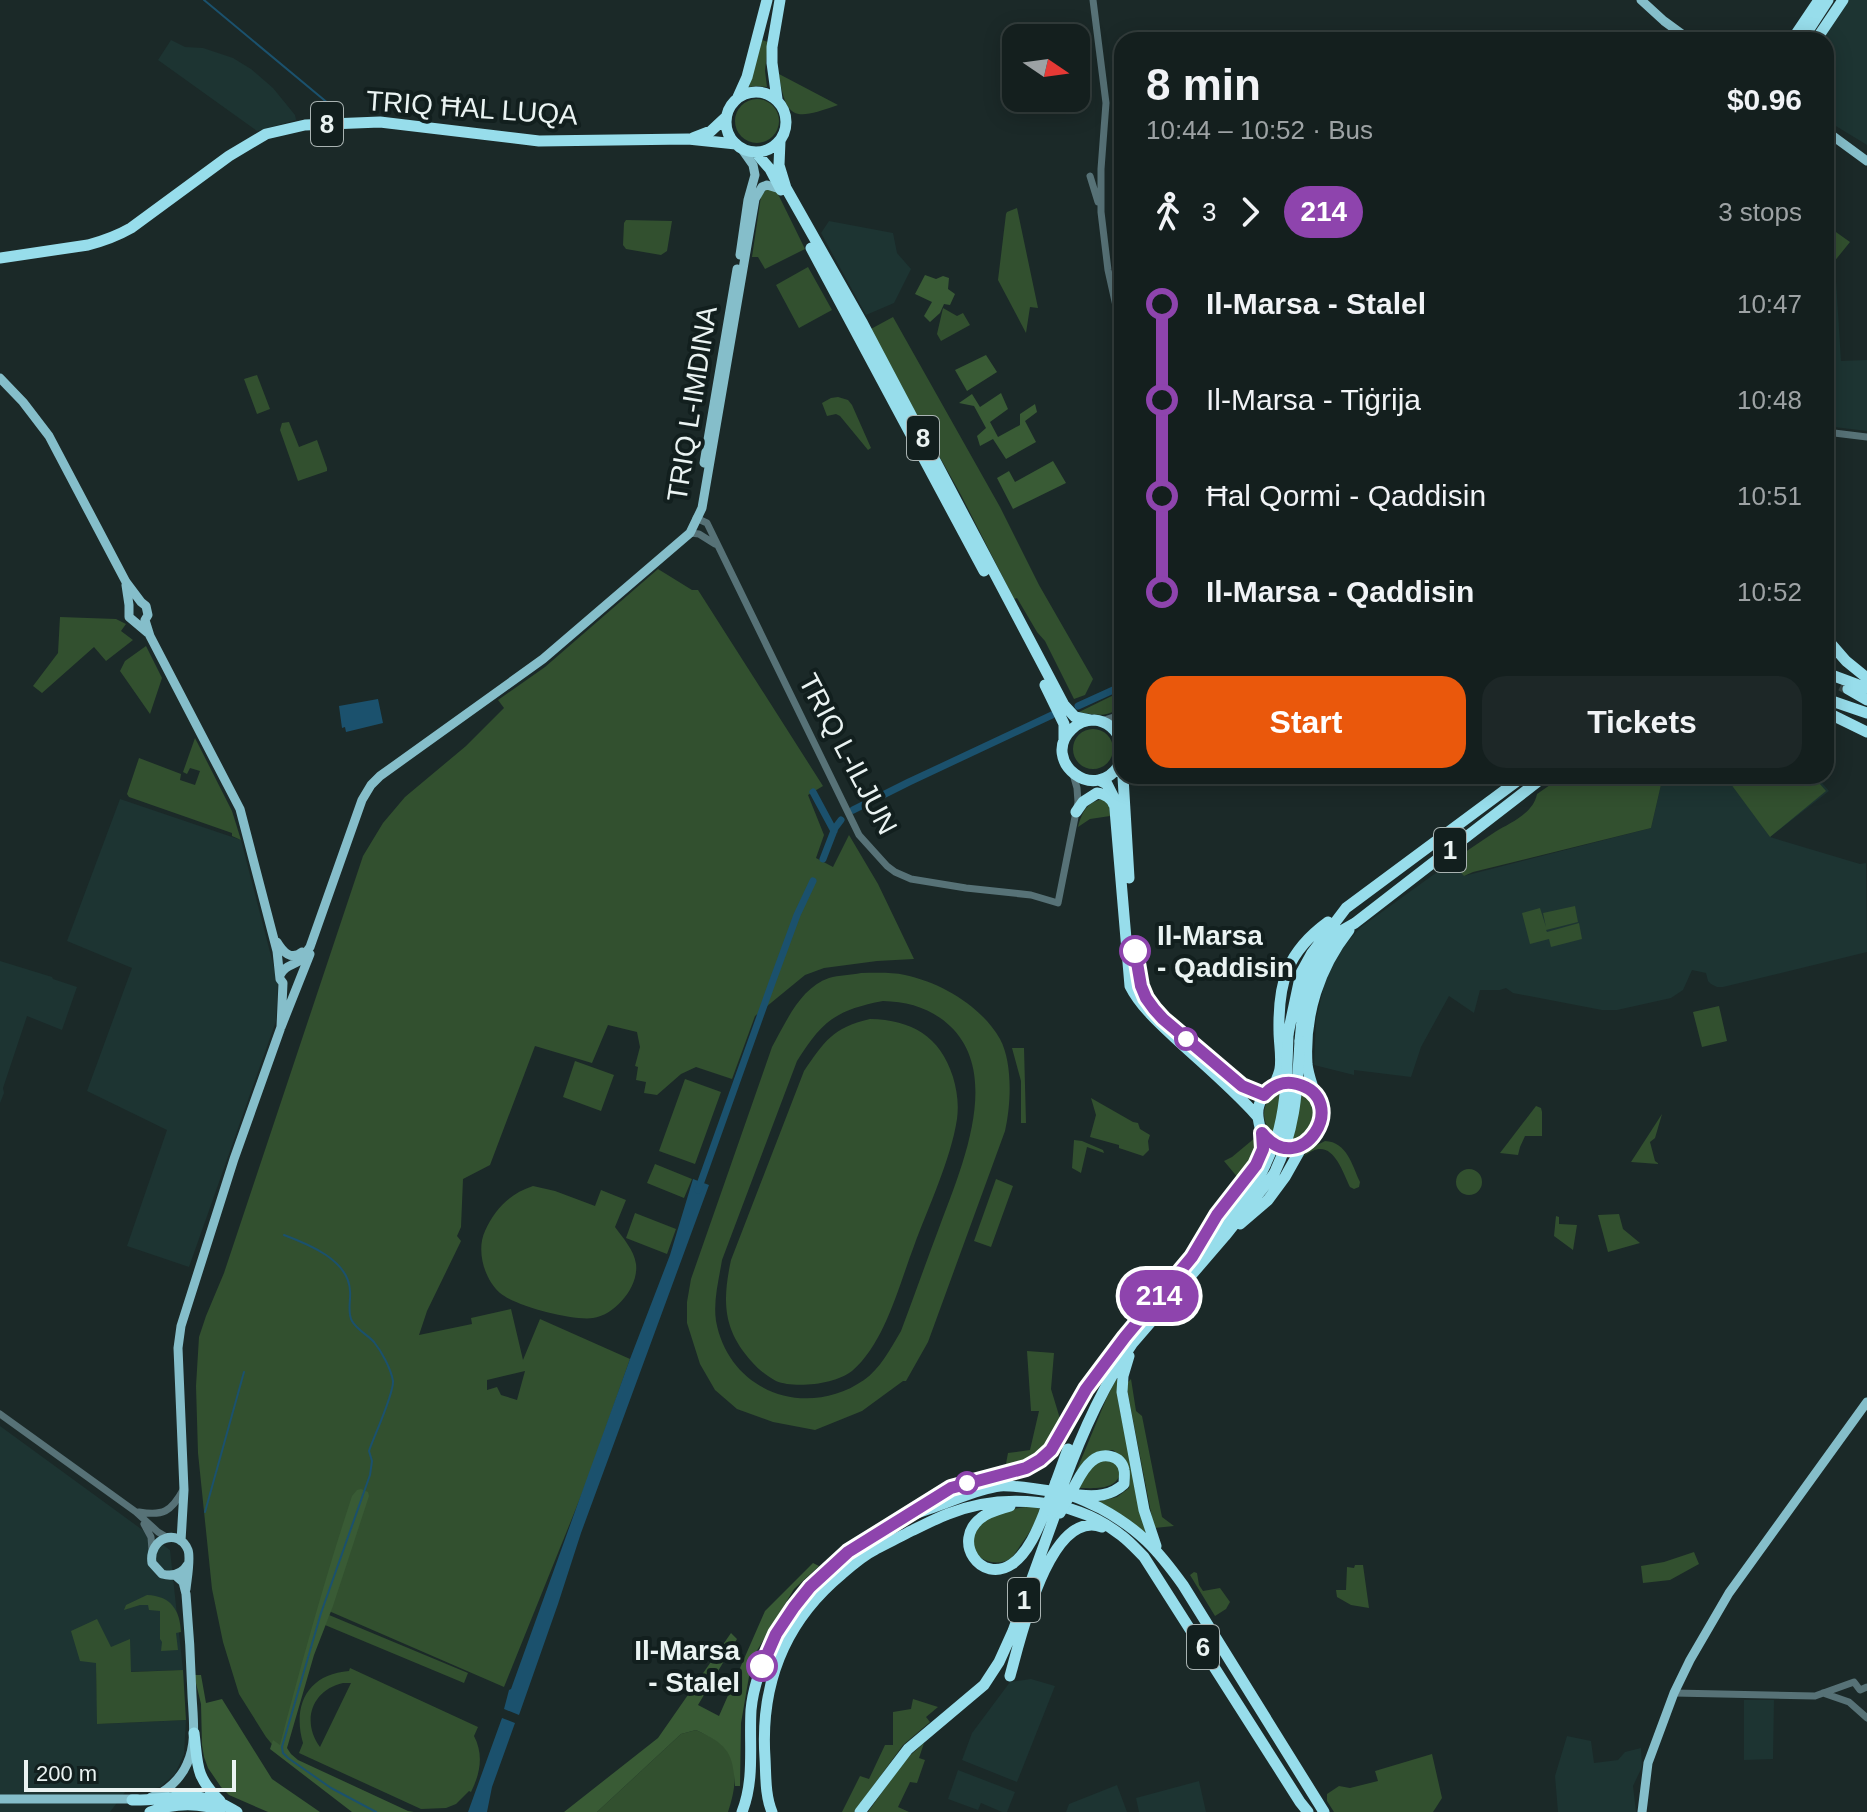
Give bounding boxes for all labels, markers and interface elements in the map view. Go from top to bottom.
north arrow [1002,24,1090,112]
map controls [1002,24,1090,112]
text: 8 min [1146,60,1261,109]
text: $0.96 [1727,83,1802,116]
street label: TRIQ ĦAL LUQA [365,85,579,131]
road number: 8 [311,102,343,146]
text: 10:44 – 10:52 · Bus [1146,115,1373,145]
icon: walk [1146,190,1190,234]
icon: forward [1228,190,1272,234]
text: 214 [1300,196,1347,227]
text: 3 [1202,197,1216,227]
text: 3 stops [1718,197,1802,227]
text: Il-Marsa - Stalel [1206,287,1426,320]
text: 10:47 [1737,289,1802,319]
street label: TRIQ L-IMDINA [661,304,723,504]
text: Il-Marsa - Tiġrija [1206,383,1421,416]
text: 10:48 [1737,385,1802,415]
road number: 8 [907,416,939,460]
text: Ħal Qormi - Qaddisin [1206,479,1486,512]
text: 10:51 [1737,481,1802,511]
text: Il-Marsa - Qaddisin [1206,575,1474,608]
text: 10:52 [1737,577,1802,607]
street label: TRIQ L-ILJUN [793,668,903,840]
button: Start [1146,676,1466,768]
button: Tickets [1482,676,1802,768]
road number: 1 [1434,828,1466,872]
place label: Il-Marsa - Qaddisin [1157,920,1294,983]
marker: Il-Marsa - Qaddisin [1120,936,1150,966]
unlabelled marker [1175,1028,1197,1050]
line badge: 214 [1113,1270,1205,1322]
text: 214 [1136,1280,1182,1311]
unlabelled marker [956,1472,978,1494]
road number: 1 [1008,1578,1040,1622]
road number: 6 [1187,1625,1219,1669]
place label: Il-Marsa - Stalel [634,1635,740,1698]
marker: Il-Marsa - Stalel [747,1651,777,1681]
scale bar [24,1756,236,1792]
text: 200 m [36,1761,97,1786]

